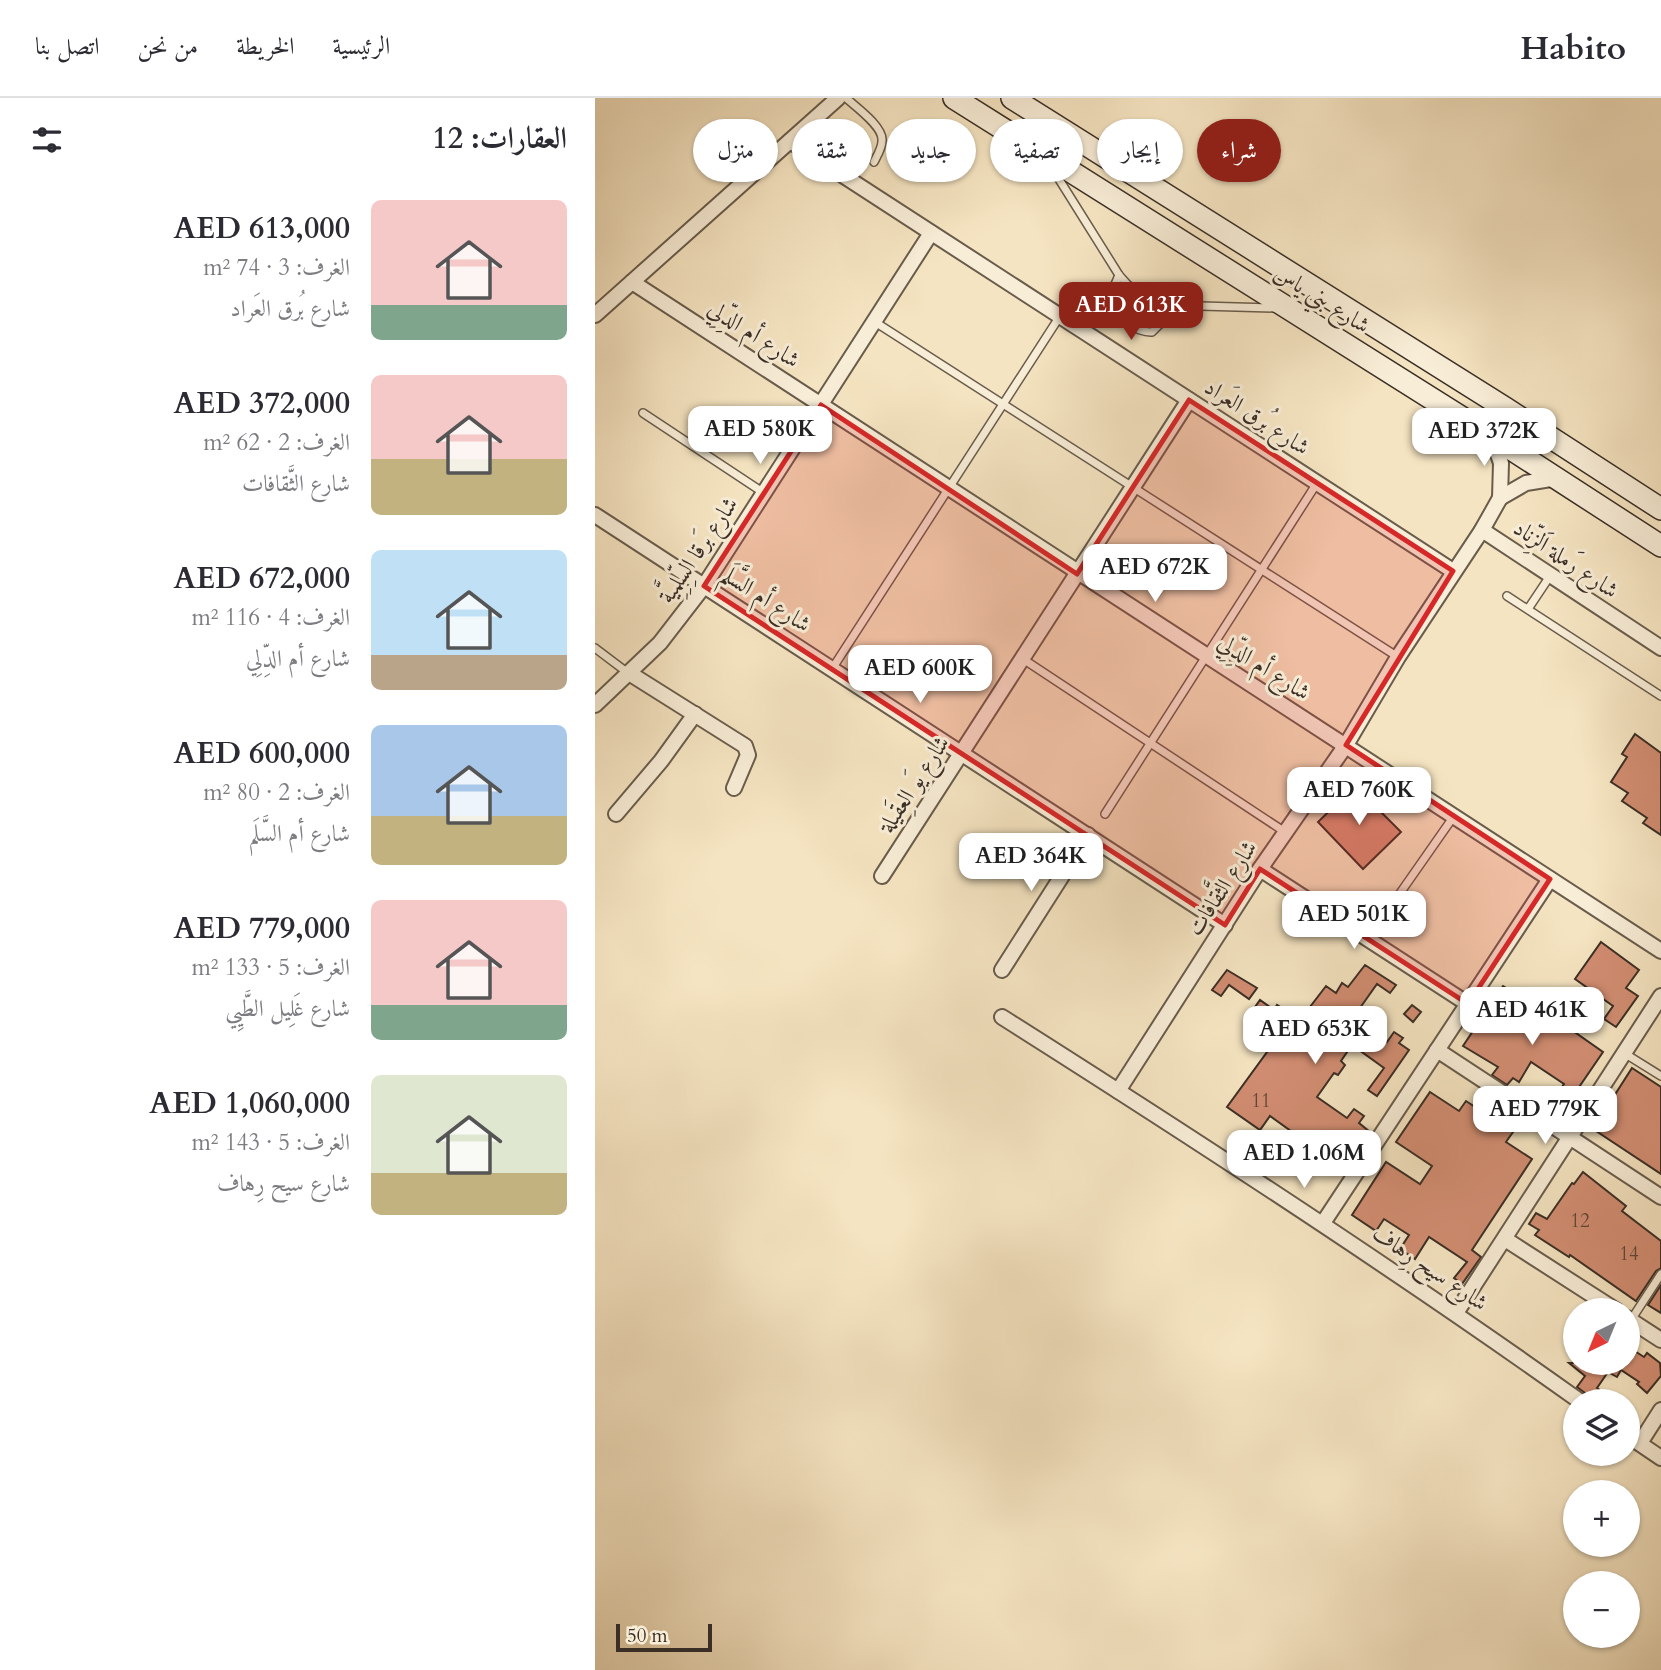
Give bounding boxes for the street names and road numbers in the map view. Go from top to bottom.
street label: شارع بني ياس [1266,257,1376,344]
street label: شارع أم الدِّلِي [700,292,807,379]
street label: شارع بُرق العَراد [1196,368,1318,466]
street label: شارع بَرقا السِّلِمِيَّة [647,488,748,612]
street label: شارع رَملة اَلزِّناد [1505,512,1625,609]
street label: شارع أم السَّلَم [711,555,819,645]
street label: شارع أم الدِّلِي [1210,625,1317,711]
street label: شارع يَو العِقَيلة [870,729,960,842]
street label: شارع الثَّقافات [1176,832,1268,944]
street label: شارع سيح رِهاف [1363,1218,1494,1322]

